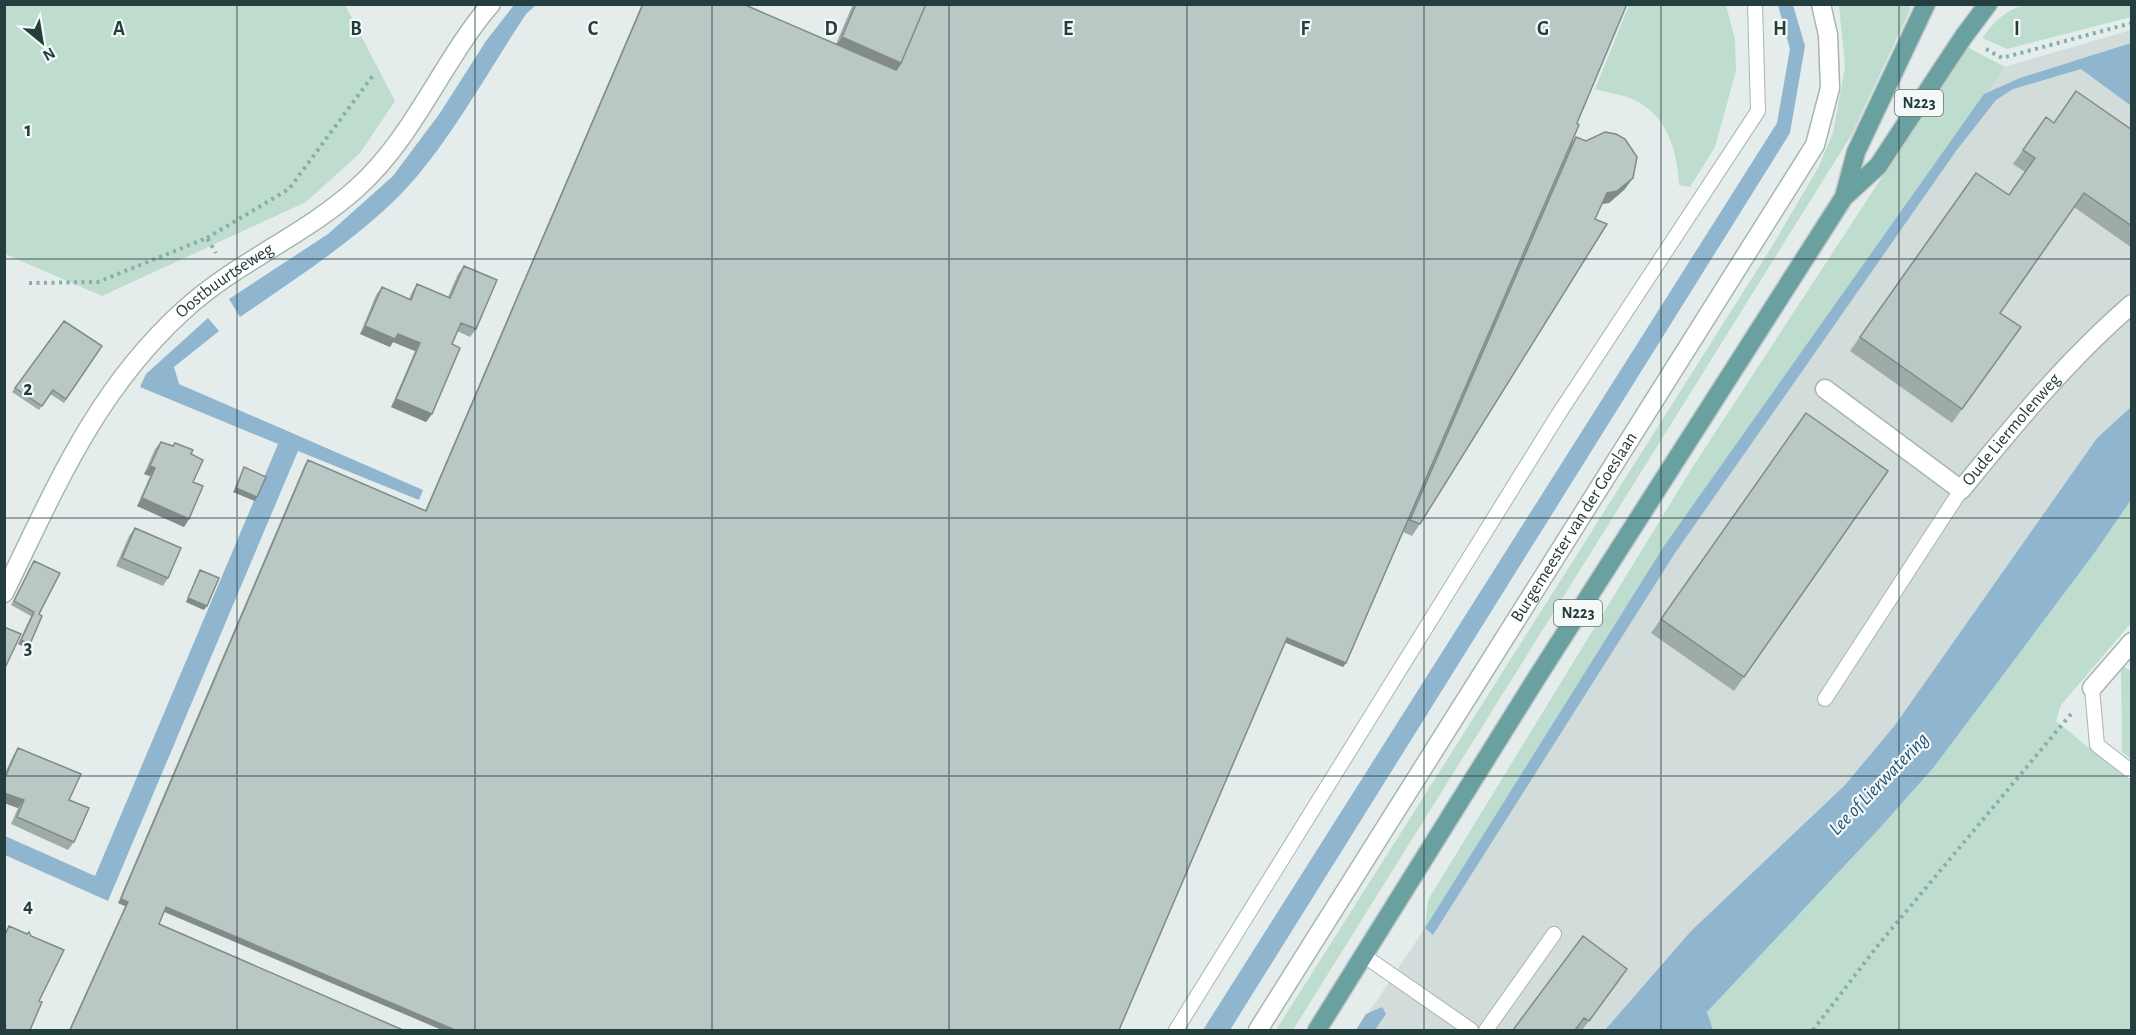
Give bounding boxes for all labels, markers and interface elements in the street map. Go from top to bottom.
north arrow [12,12,72,72]
text: A [113,19,125,39]
text: B [350,19,362,39]
text: C [588,19,599,39]
text: D [824,19,838,39]
text: E [1063,19,1073,39]
text: F [1300,19,1310,39]
text: G [1537,19,1549,39]
text: H [1773,19,1787,39]
text: I [2014,19,2020,39]
text: N [40,44,58,64]
road number: N223 [1895,90,1943,116]
text: 1 [24,120,32,140]
street label: Oostbuurtseweg [172,240,277,322]
street label: Oude Liermolenweg [1959,370,2064,489]
text: 2 [23,379,33,399]
street label: Burgemeester van der Goeslaan [1508,429,1641,625]
road number: N223 [1554,600,1602,626]
text: 3 [24,638,32,658]
water label: Lee of Lierwatering [1825,729,1933,839]
text: 4 [23,896,33,916]

